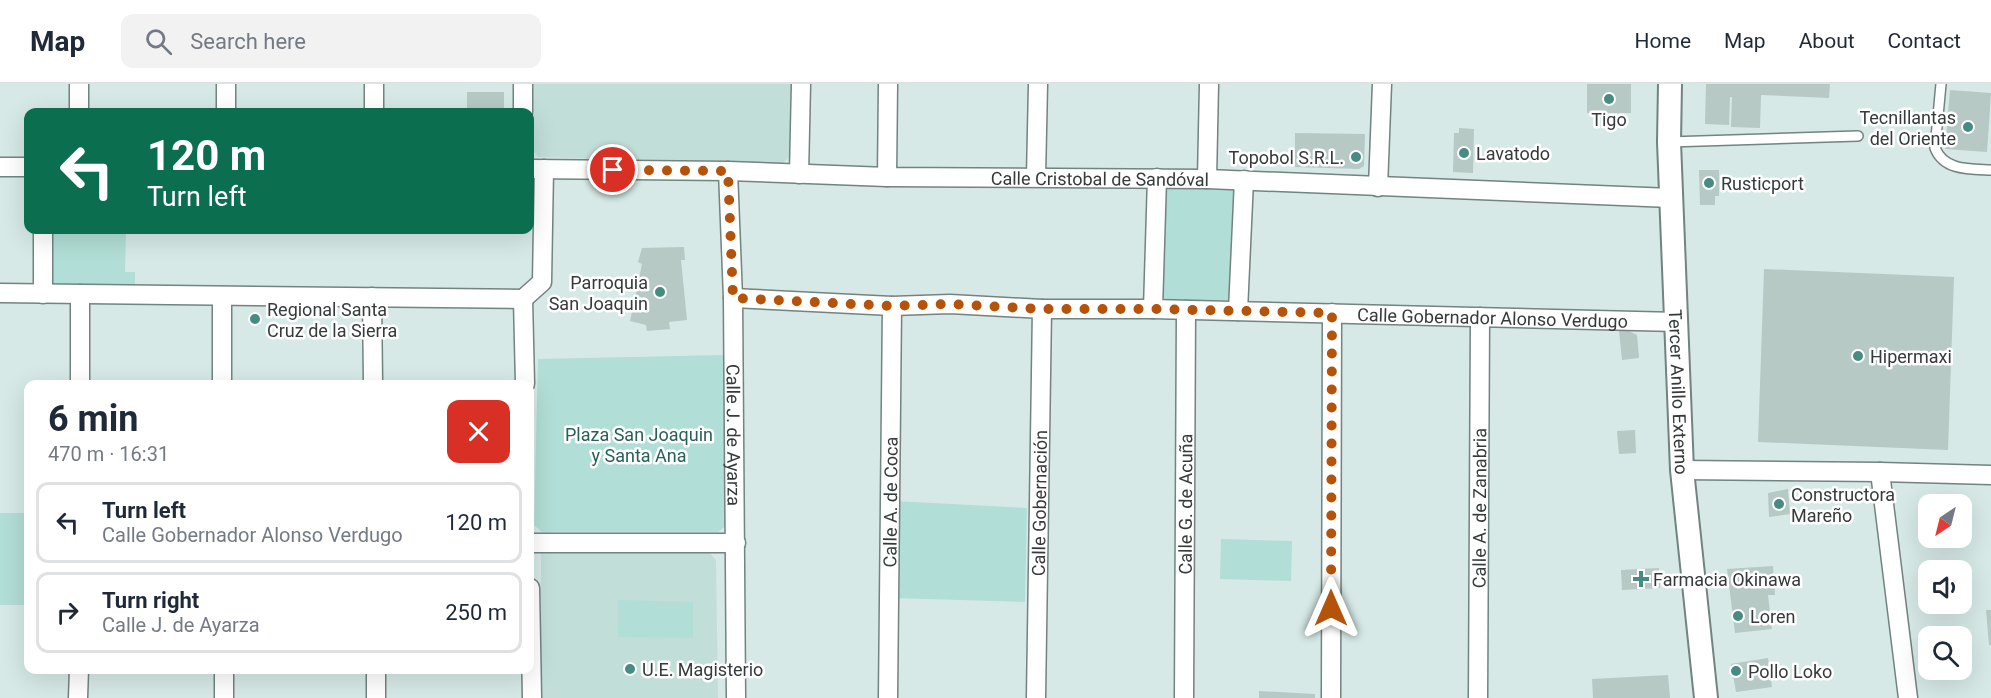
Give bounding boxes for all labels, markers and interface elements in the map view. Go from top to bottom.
search box [121,14,541,68]
text: Map [30,25,85,58]
icon: search [142,25,175,58]
text: Search here [190,29,306,54]
text: Home [1635,29,1691,53]
text: Map [1724,29,1766,53]
text: About [1799,29,1855,53]
text: Contact [1888,29,1961,53]
marker: Tigo [1602,92,1616,106]
place label: Tecnillantas del Oriente [1859,107,1956,149]
place label: Tigo [1591,109,1627,130]
marker: Tecnillantas del Oriente [1961,120,1975,134]
text: 120 m [147,131,266,180]
icon: left [48,132,126,210]
place label: Lavatodo [1476,143,1550,164]
pin [587,144,638,195]
marker: Lavatodo [1457,146,1471,160]
place label: Topobol S.R.L. [1229,147,1344,168]
marker: Topobol S.R.L. [1349,150,1363,164]
icon: arrive [596,153,629,186]
street label: Calle Cristobal de Sandóval [991,167,1209,190]
place label: Rusticport [1721,173,1804,194]
marker: Rusticport [1702,176,1716,190]
text: Turn left [147,181,247,213]
place label: Parroquia San Joaquin [549,272,648,314]
marker: Parroquia San Joaquin [653,285,667,299]
place label: Regional Santa Cruz de la Sierra [267,299,397,341]
street label: Calle Gobernador Alonso Verdugo [1357,304,1628,331]
street label: Tercer Anillo Externo [1665,309,1693,475]
marker: Regional Santa Cruz de la Sierra [248,312,262,326]
place label: Hipermaxi [1870,346,1952,367]
marker: Hipermaxi [1851,349,1865,363]
street label: Calle J. de Ayarza [723,364,745,506]
text: 6 min [48,398,139,440]
button: close [447,400,510,463]
park label: Plaza San Joaquin y Santa Ana [565,424,713,466]
street label: Calle A. de Zanabria [1468,428,1490,588]
street label: Calle Gobernación [1027,430,1051,576]
street label: Calle G. de Acuña [1174,434,1196,574]
street label: Calle A. de Coca [879,437,901,567]
text: 470 m · 16:31 [48,442,169,466]
place label: Constructora Mareño [1791,484,1895,526]
north arrow [1918,494,1972,548]
map controls [1918,494,1972,680]
marker: Constructora Mareño [1772,497,1786,511]
text: Turn left [102,498,186,523]
icon: left [51,506,84,539]
text: 120 m [445,510,507,535]
text: Calle Gobernador Alonso Verdugo [102,523,403,547]
button: sound [1918,560,1972,614]
place label: Farmacia Okinawa [1653,569,1801,590]
marker: Farmacia Okinawa [1634,572,1648,586]
position arrow [1299,576,1363,640]
text: Turn right [102,588,199,613]
icon: right [51,596,84,629]
text: 250 m [445,600,507,625]
place label: Loren [1750,606,1795,627]
marker: Loren [1731,609,1745,623]
text: Calle J. de Ayarza [102,613,260,637]
button: search [1918,626,1972,680]
place label: U.E. Magisterio [642,659,763,680]
place label: Pollo Loko [1748,661,1832,682]
marker: U.E. Magisterio [623,662,637,676]
marker: Pollo Loko [1729,664,1743,678]

